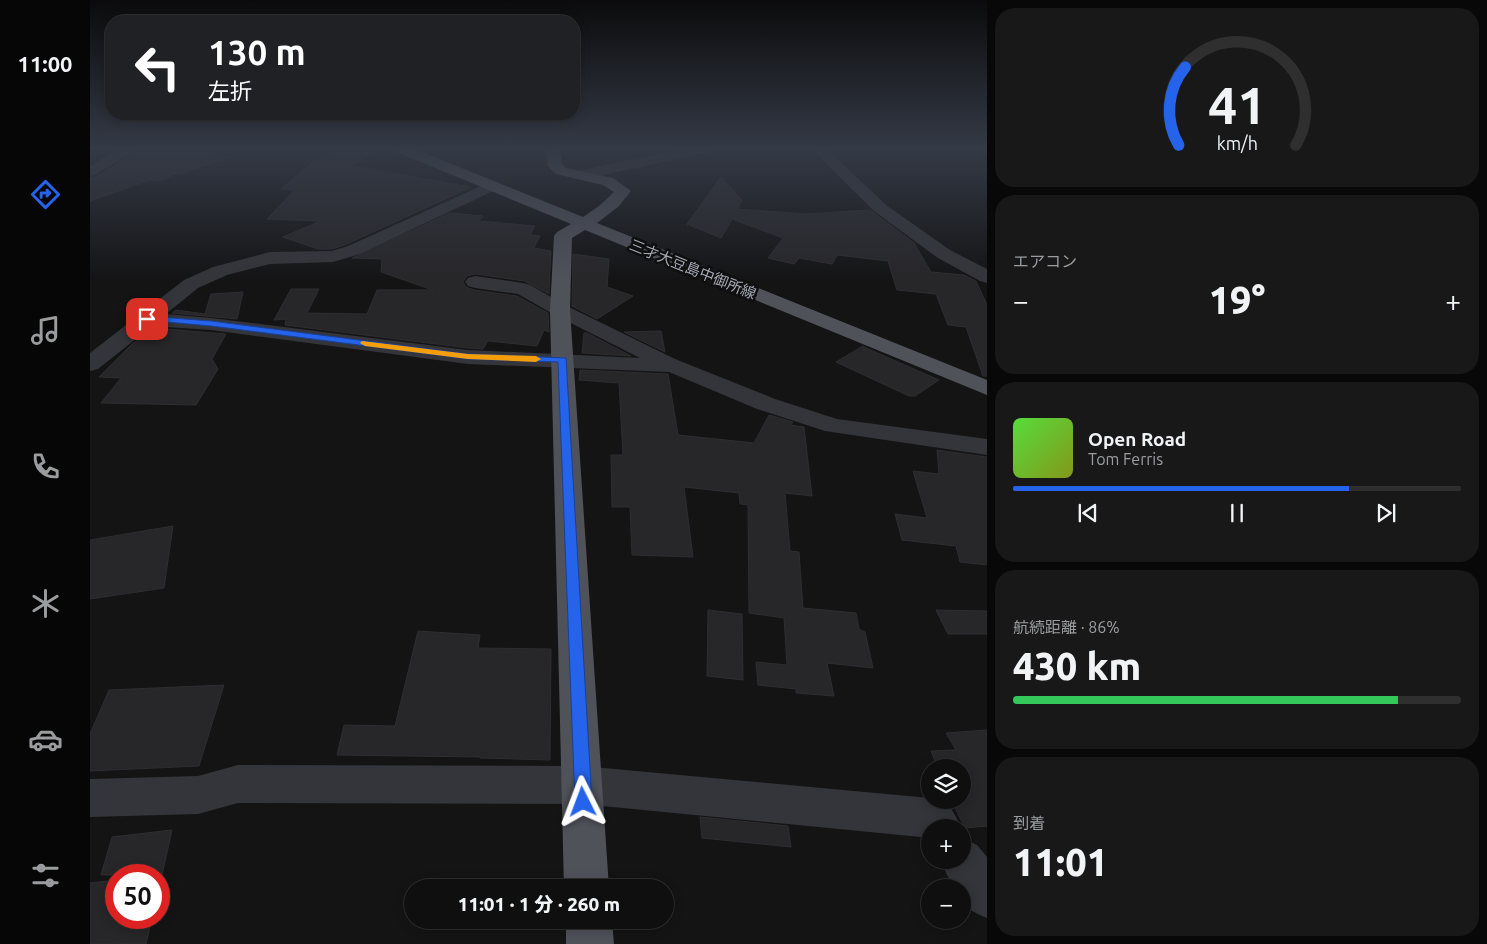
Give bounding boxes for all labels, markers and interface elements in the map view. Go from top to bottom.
text: 130 m [208,32,306,72]
icon: left [125,35,190,100]
text: 11:00 [17,51,73,76]
text: 41 [1208,76,1266,134]
text: 左折 [208,78,252,103]
text: km/h [1216,133,1258,153]
icon: directions [28,177,63,212]
street label: 三才大豆島中御所線 [627,236,759,302]
text: エアコン [1013,252,1077,270]
text: 19° [1209,279,1265,321]
text: − [1013,285,1029,316]
text: + [1445,285,1461,316]
pin [126,298,168,340]
icon: arrive [133,305,161,333]
icon: music [28,313,63,348]
text: Open Road [1088,428,1186,450]
icon: phone [28,449,63,484]
text: Tom Ferris [1088,450,1163,468]
icon: previous [1074,499,1102,527]
icon: pause [1223,499,1251,527]
icon: next [1372,499,1400,527]
icon: climate [28,586,63,621]
text: 航続距離 · 86% [1013,618,1120,636]
text: 430 km [1013,645,1141,687]
icon: car [28,722,63,757]
map controls [921,759,971,929]
button: layers [921,759,971,809]
position arrow [556,775,608,827]
text: 到着 [1013,814,1045,832]
button: + [921,819,971,869]
text: 11:01 [1013,841,1108,883]
icon: filters [28,858,63,893]
speed limit sign: 50 [105,864,170,929]
button: − [921,879,971,929]
text: 11:01 · 1 分 · 260 m [458,893,620,915]

